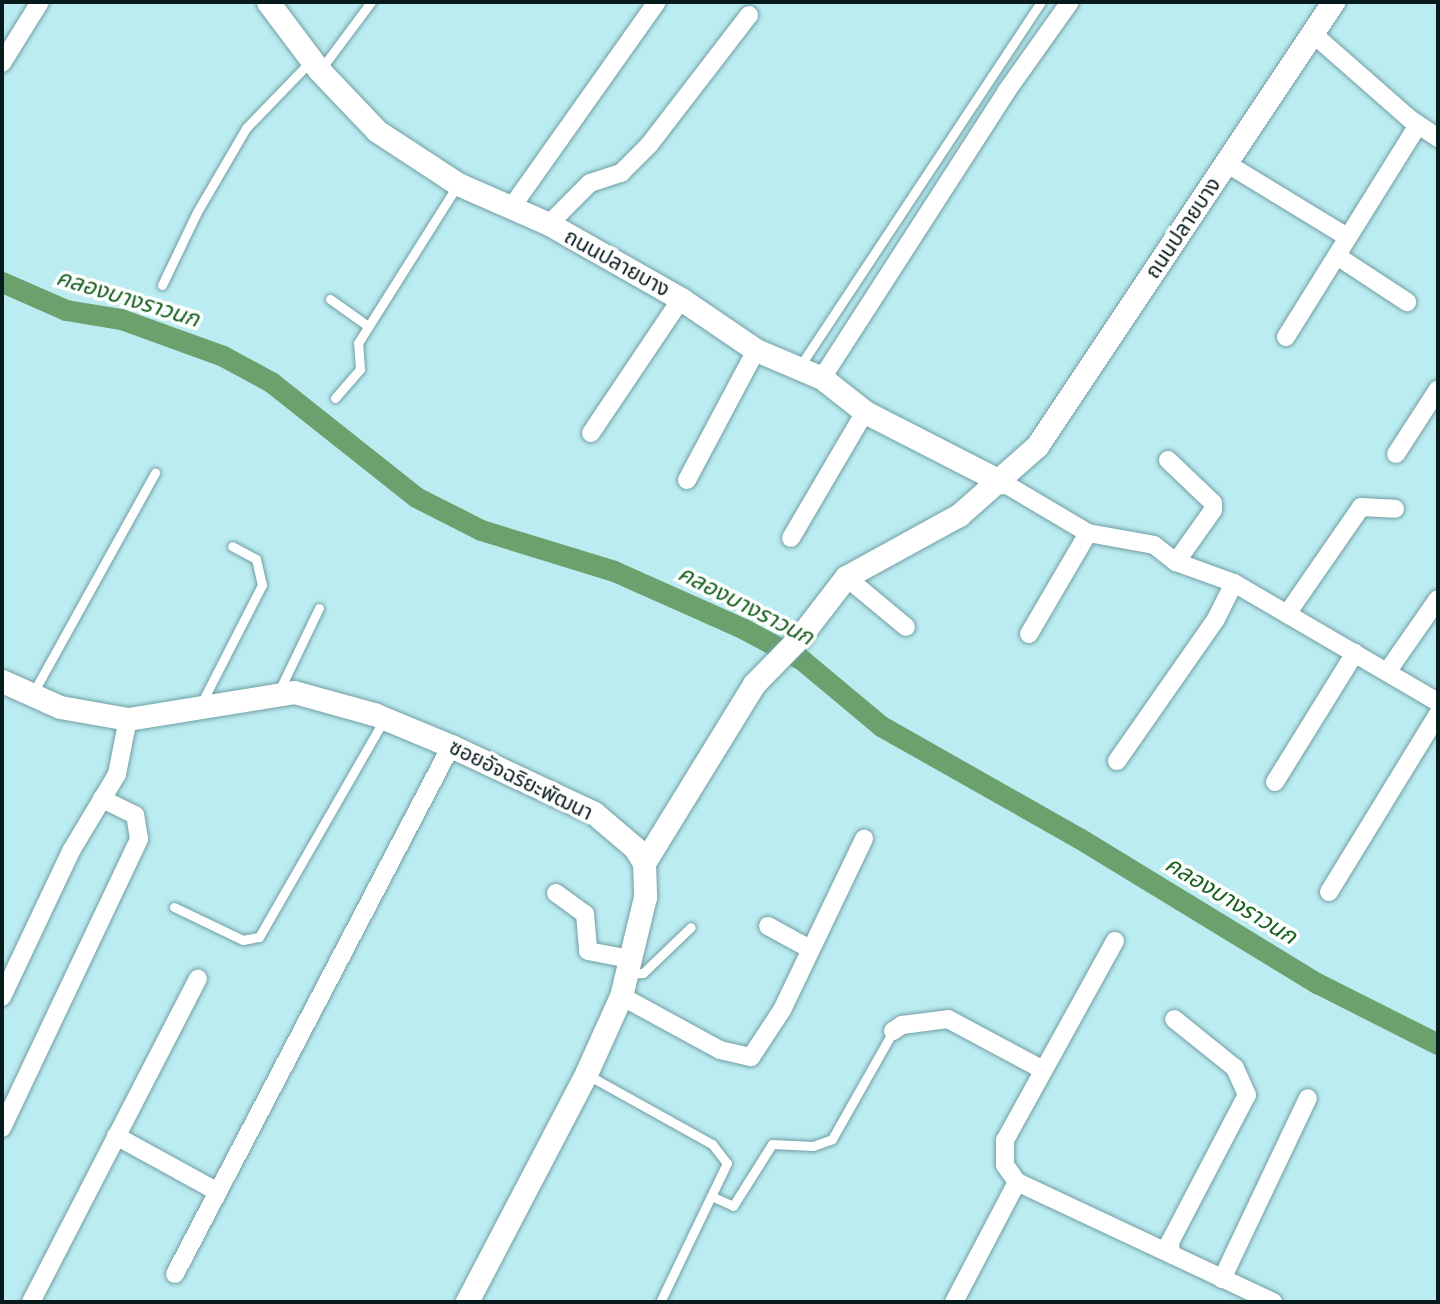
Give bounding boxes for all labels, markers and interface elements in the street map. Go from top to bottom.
street label: ถนนปลายบาง [1140,173,1226,283]
street label: ถนนปลายบาง [560,224,674,302]
water label: คลองบางราวนก [53,263,203,333]
water label: คลองบางราวนก [674,559,818,651]
street label: ซอยอัจฉริยะพัฒนา [445,734,597,826]
water label: คลองบางราวนก [1160,850,1302,950]

